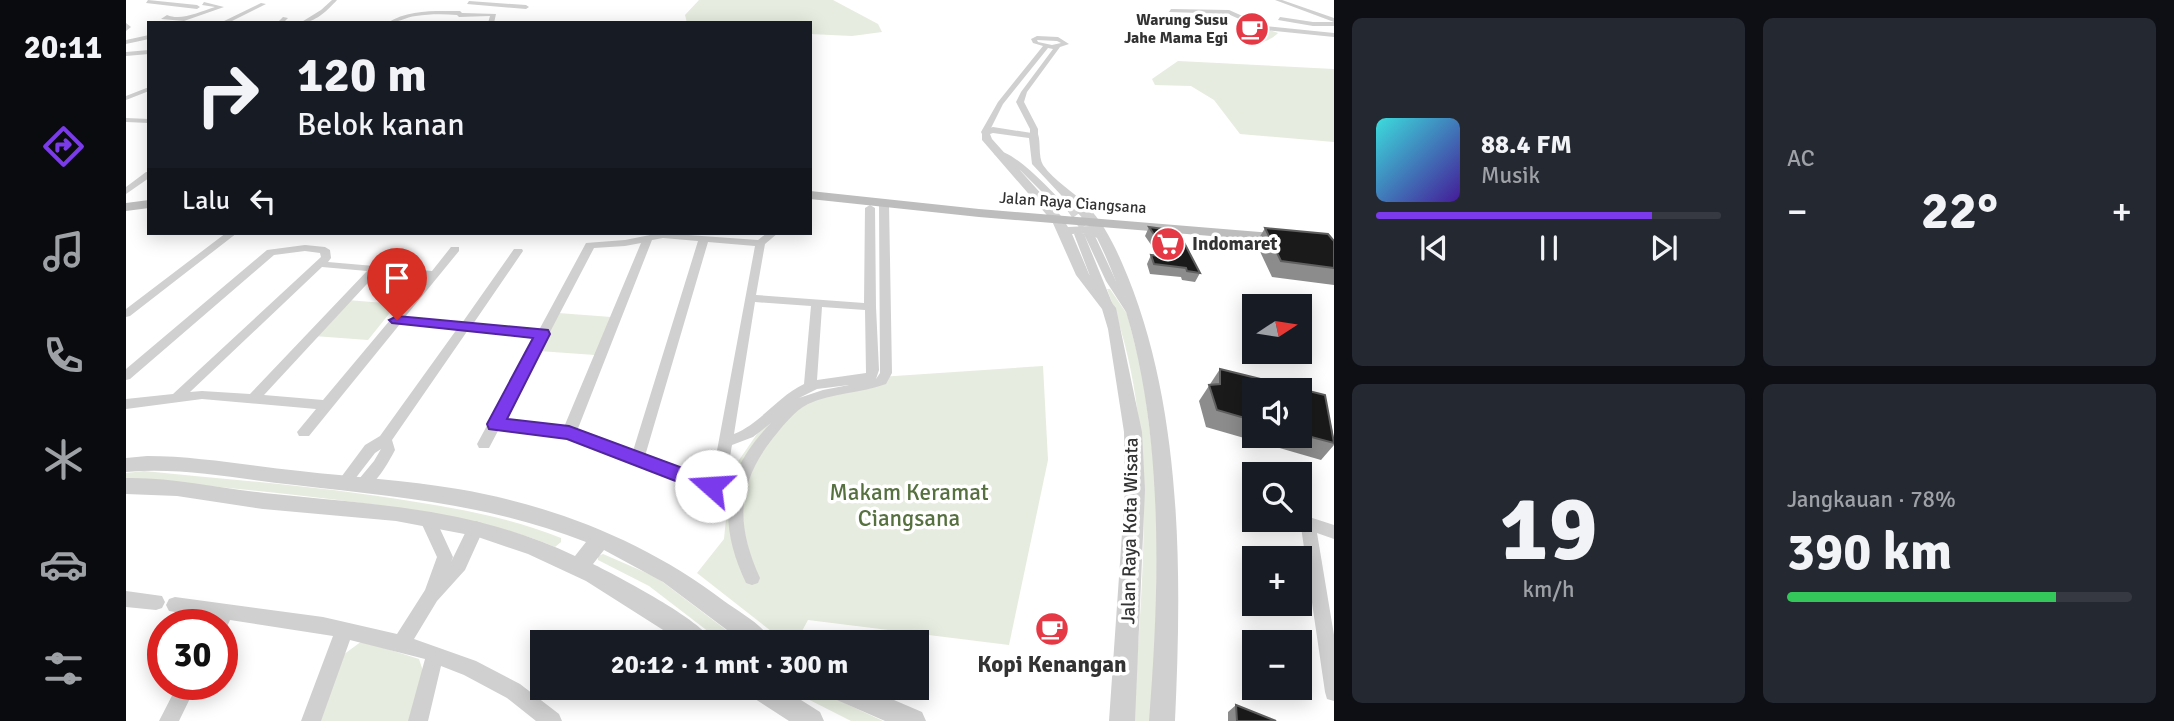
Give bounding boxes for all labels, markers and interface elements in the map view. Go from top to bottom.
place label: Warung Susu Jahe Mama Egi [1124,10,1228,48]
cafe icon: Warung Susu Jahe Mama Egi [1233,10,1271,48]
text: 20:11 [24,28,102,67]
text: 120 m [297,45,427,105]
icon: right [182,49,273,140]
text: Belok kanan [297,105,465,144]
icon: directions [39,122,88,171]
text: 88.4 FM [1481,129,1572,161]
text: AC [1787,144,1815,173]
text: Musik [1481,161,1540,190]
text: 22° [1921,179,1998,243]
icon: left [244,182,282,220]
text: Lalu [182,185,230,217]
street label: Jalan Raya Ciangsana [999,188,1147,218]
text: − [1787,188,1808,235]
text: + [2111,188,2132,235]
supermarket icon: Indomaret [1149,225,1187,263]
icon: music [39,227,88,276]
icon: previous [1415,229,1453,267]
icon: pause [1530,229,1568,267]
icon: next [1645,229,1683,267]
place label: Indomaret [1192,232,1277,256]
pin [367,248,427,320]
icon: arrive [378,259,416,297]
north arrow [1242,294,1312,364]
map controls [1242,294,1312,700]
icon: phone [39,331,88,380]
button: sound [1242,378,1312,448]
icon: climate [39,435,88,484]
street label: Jalan Raya Kota Wisata [1116,437,1144,625]
position arrow [674,449,748,523]
button: search [1242,462,1312,532]
text: 19 [1499,473,1598,586]
park label: Makam Keramat Ciangsana [829,478,989,533]
text: Jangkauan · 78% [1787,485,1956,514]
text: 390 km [1787,520,1952,584]
icon: car [39,540,88,589]
button: + [1242,546,1312,616]
text: km/h [1522,575,1575,604]
speed limit sign: 30 [147,609,238,700]
cafe icon: Kopi Kenangan [1033,610,1071,648]
button: − [1242,630,1312,700]
icon: filters [39,644,88,693]
text: 20:12 · 1 mnt · 300 m [611,649,848,681]
place label: Kopi Kenangan [977,650,1127,679]

